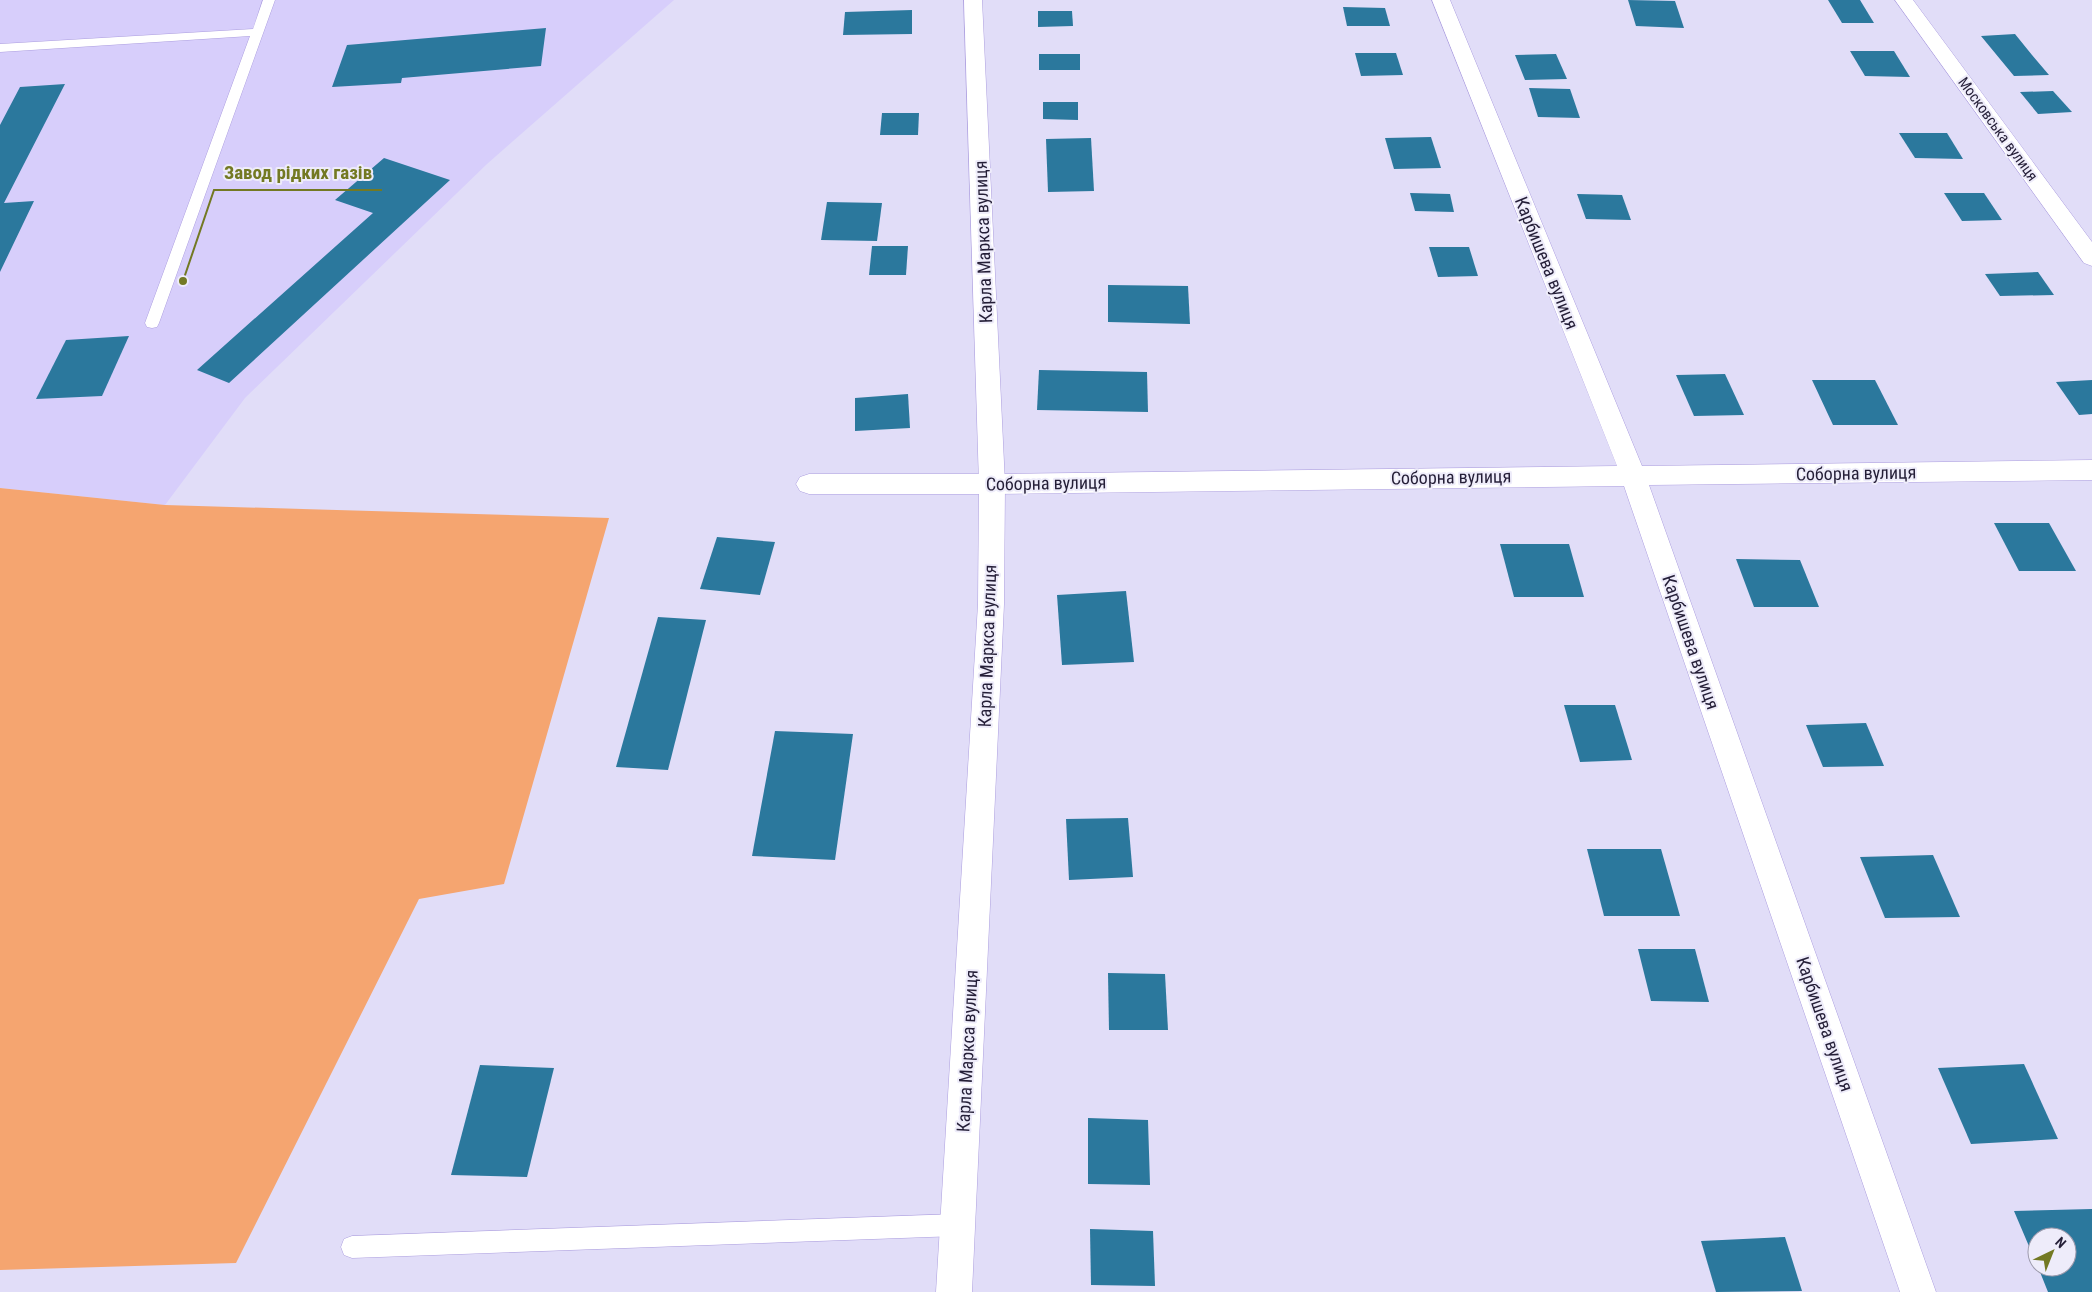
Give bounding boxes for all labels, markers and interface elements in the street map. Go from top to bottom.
street label: Московська вулиця [1954,74,2042,184]
callout: Завод рідких газів [214,156,382,190]
street label: Карла Маркса вулиця [970,160,996,324]
text: Завод рідких газів [224,161,372,184]
street label: Карбишева вулиця [1511,194,1583,332]
street label: Соборна вулиця [1796,461,1916,485]
street label: Соборна вулиця [1391,465,1511,489]
street label: Соборна вулиця [986,471,1106,495]
street label: Карла Маркса вулиця [974,564,1000,728]
street label: Карбишева вулиця [1658,572,1724,712]
street label: Карбишева вулиця [1792,954,1858,1094]
street label: Карла Маркса вулиця [952,969,982,1133]
north arrow [2027,1227,2077,1277]
text: N [2052,1234,2069,1251]

